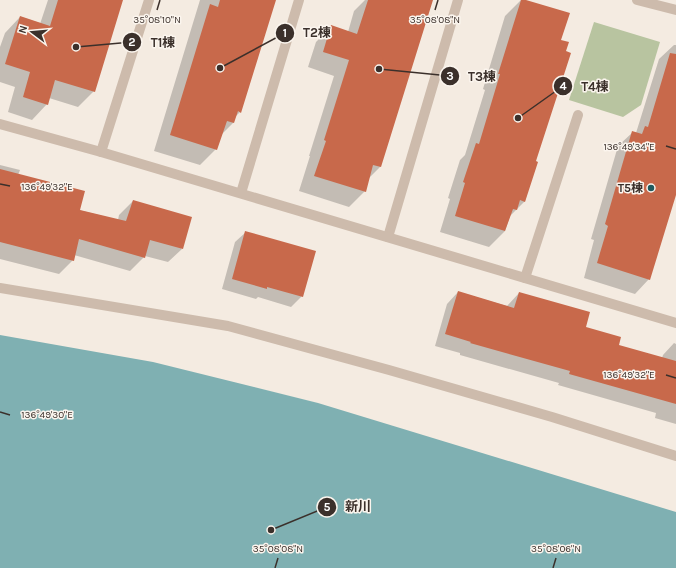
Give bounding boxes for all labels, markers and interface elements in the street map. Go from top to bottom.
north arrow [12,12,52,52]
text: 35°08'10"N [133,14,181,26]
text: 35°08'08"N [410,14,460,26]
callout: T2棟 [275,20,339,45]
text: N [16,24,30,35]
text: T2棟 [303,25,331,40]
text: 1 [283,26,287,40]
callout: T1棟 [122,30,183,55]
text: 2 [128,35,136,49]
text: T1棟 [151,35,175,50]
callout: T3棟 [440,64,504,89]
text: 3 [446,69,454,83]
text: T3棟 [468,69,496,84]
callout: T4棟 [553,74,616,99]
text: 4 [559,79,567,93]
text: T4棟 [581,79,609,94]
text: 136°49'34"E [603,141,655,153]
text: 136°49'32"E [21,181,73,193]
place label: T5棟 [618,181,643,195]
marker: T5棟 [646,183,656,193]
text: 136°49'32"E [603,369,655,381]
text: 136°49'30"E [21,409,73,421]
callout: 新川 [317,494,379,519]
text: 新川 [345,499,371,514]
text: 5 [324,500,331,514]
text: 35°08'08"N [253,543,303,555]
text: 35°08'06"N [531,543,581,555]

